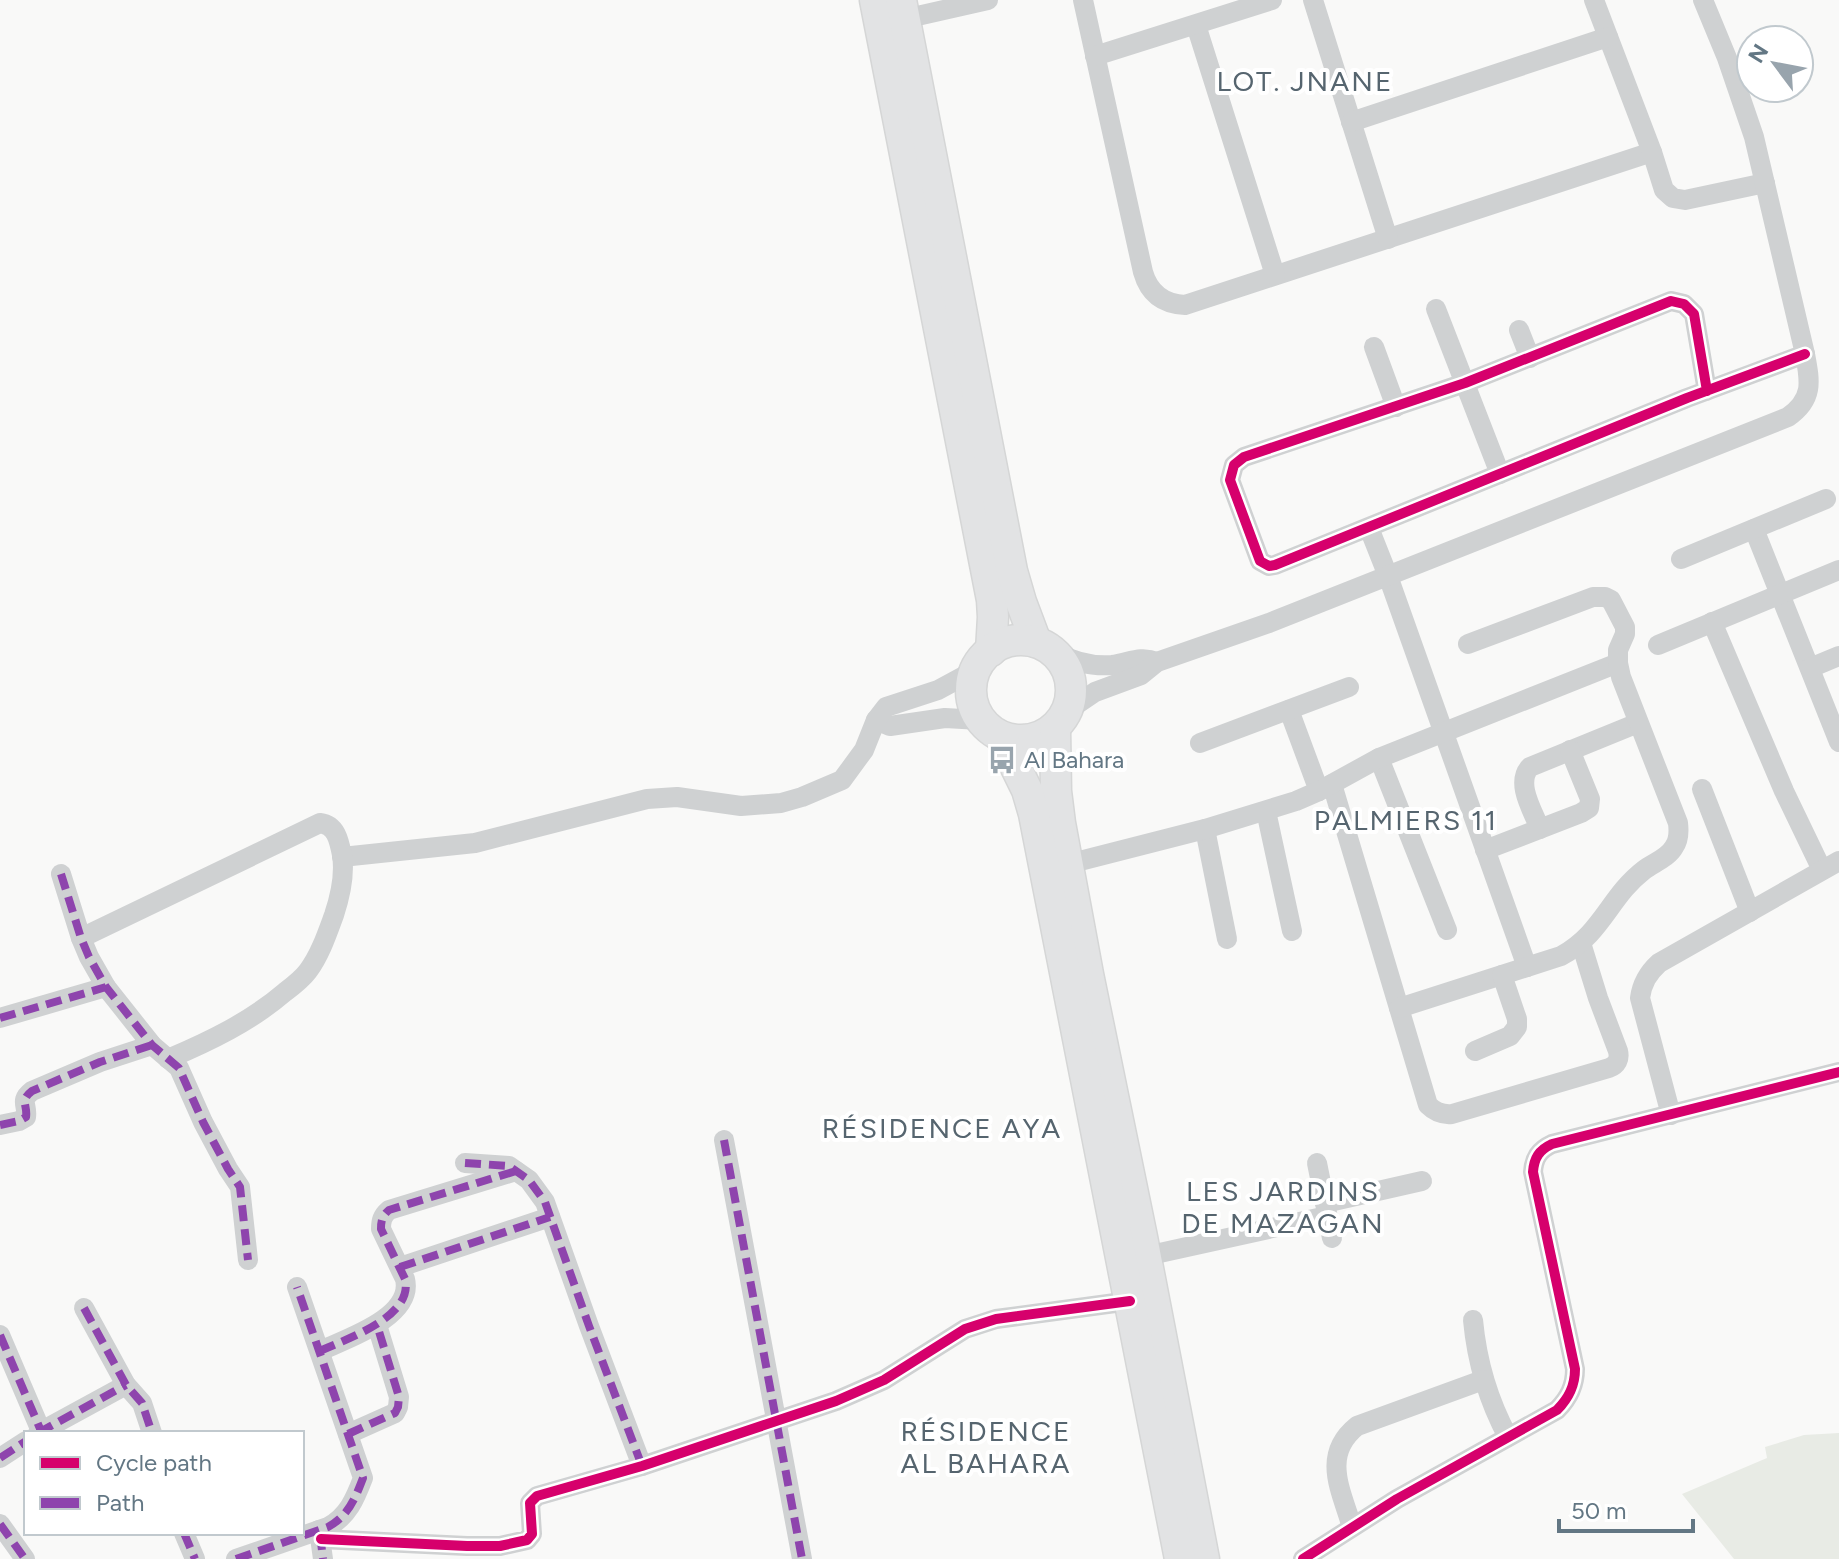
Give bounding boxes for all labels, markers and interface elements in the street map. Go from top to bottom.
north arrow [1735,24,1815,104]
text: N [1743,39,1774,68]
district label: LOT. JNANE [1216,64,1394,98]
bus stop icon: Al Bahara [987,745,1017,775]
place label: Al Bahara [1024,745,1124,774]
district label: PALMIERS 11 [1314,803,1498,837]
district label: RÉSIDENCE AYA [822,1111,1062,1145]
district label: LES JARDINS DE MAZAGAN [1181,1174,1385,1240]
district label: RÉSIDENCE AL BAHARA [900,1414,1072,1480]
legend [24,1431,304,1535]
text: Cycle path [96,1448,212,1477]
scale bar [1559,1483,1693,1533]
text: Path [96,1488,144,1517]
text: 50 m [1571,1496,1627,1525]

